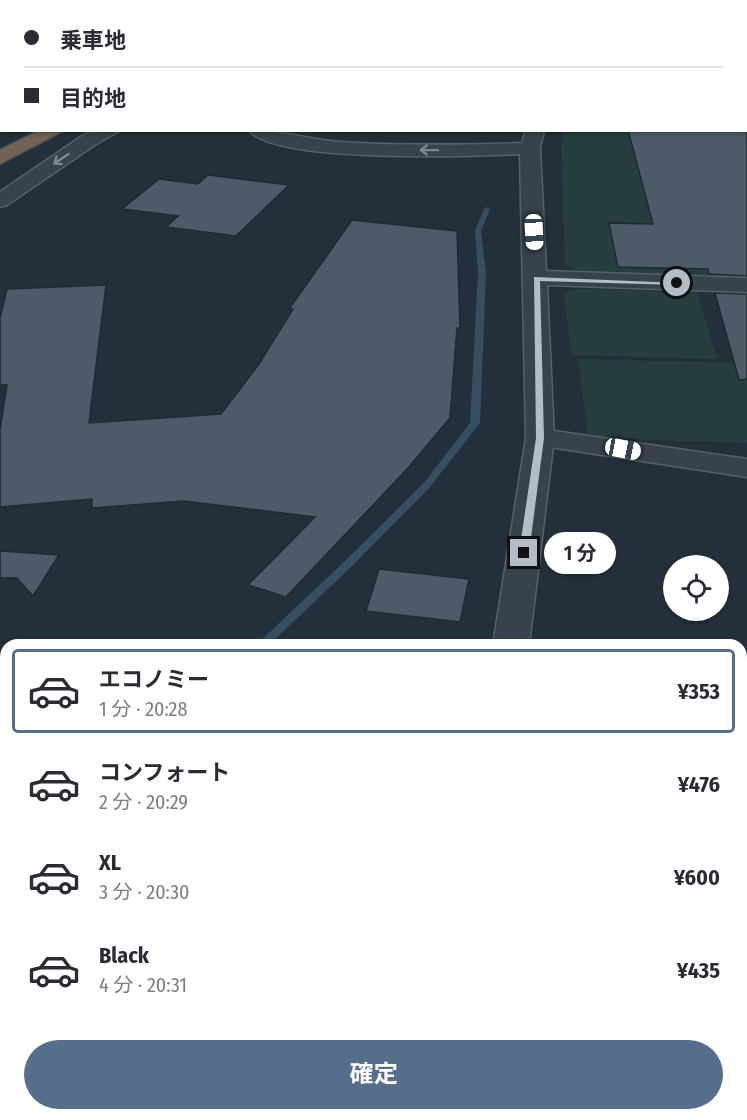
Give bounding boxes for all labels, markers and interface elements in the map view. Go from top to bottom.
text: 乗車地 [60,27,126,54]
text: 目的地 [60,85,126,112]
one-way arrow [420,144,440,156]
one-way arrow [53,154,70,166]
car [524,214,544,250]
route start [663,269,690,296]
car [604,437,642,461]
callout: 1 分 [545,532,617,574]
route end [510,539,537,566]
text: 1 分 [564,541,596,565]
map controls [663,555,729,621]
button: locate [663,555,729,621]
icon: car [27,664,81,718]
text: エコノミー [99,666,209,693]
text: ¥353 [677,678,720,705]
text: 1 分 · 20:28 [99,697,187,721]
icon: car [27,757,81,811]
text: コンフォート [99,759,230,786]
text: ¥476 [678,771,720,798]
text: 2 分 · 20:29 [99,790,188,814]
text: XL [99,849,121,876]
icon: car [27,850,81,904]
text: ¥600 [674,864,720,891]
text: 3 分 · 20:30 [99,880,189,904]
text: Black [99,942,149,969]
icon: car [27,943,81,997]
text: ¥435 [677,957,720,984]
text: 4 分 · 20:31 [99,973,187,997]
button: 確定 [24,1040,723,1109]

